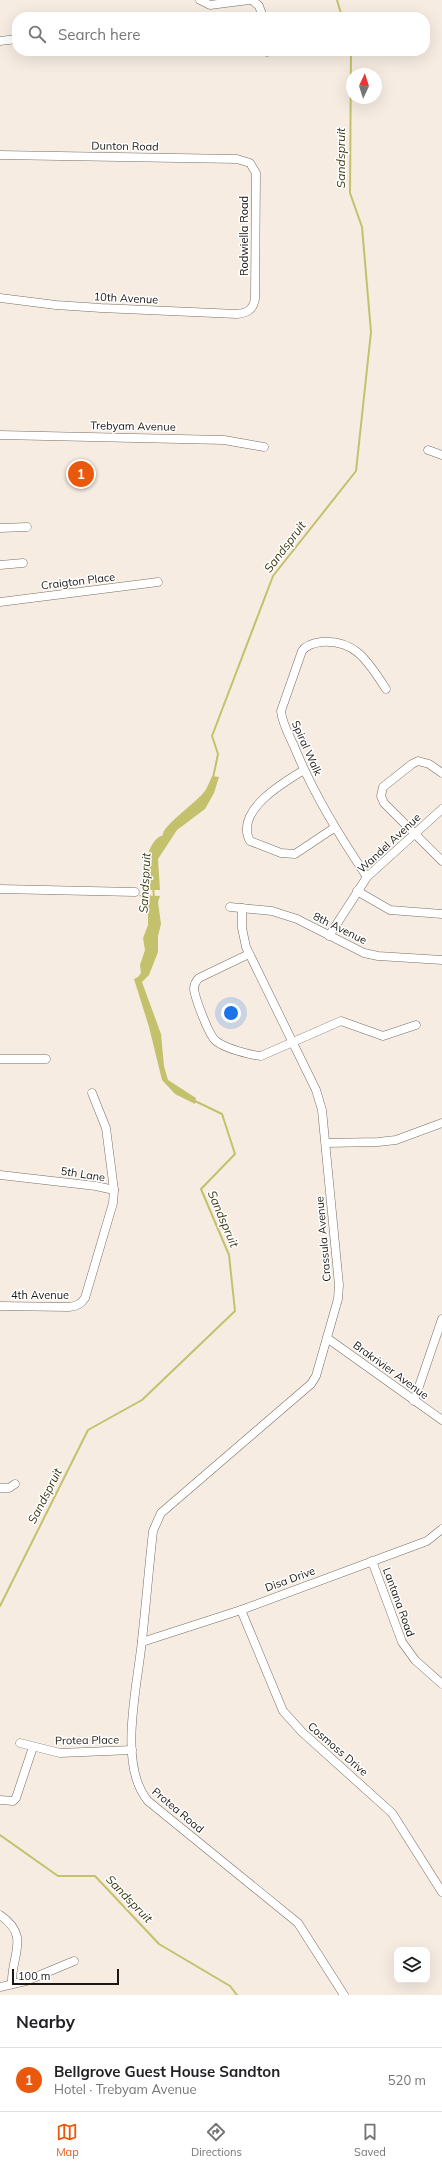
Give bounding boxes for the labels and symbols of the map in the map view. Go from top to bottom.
north arrow [346,68,382,104]
water label: Sandspruit [333,127,348,188]
street label: Dunton Road [91,138,159,154]
street label: Rodwiella Road [237,196,251,276]
street label: 10th Avenue [93,289,159,307]
street label: Trebyam Avenue [90,418,176,434]
pin: 1 [68,459,94,489]
water label: Sandspruit [260,517,309,575]
street label: Craigton Place [40,570,116,592]
street label: Spiral Walk [289,718,325,778]
street label: Wandel Avenue [355,810,423,876]
water label: Sandspruit [135,852,154,914]
street label: 8th Avenue [311,909,369,947]
your location [221,1003,241,1023]
street label: 5th Lane [60,1164,106,1184]
water label: Sandspruit [205,1188,242,1250]
street label: Crassula Avenue [312,1196,334,1282]
street label: 4th Avenue [11,1288,69,1302]
street label: Brakrivier Avenue [351,1338,431,1402]
water label: Sandspruit [24,1465,65,1526]
street label: Disa Drive [263,1563,317,1595]
street label: Lantana Road [380,1566,418,1638]
street label: Cosmoss Drive [305,1719,371,1779]
street label: Protea Place [55,1732,119,1748]
street label: Protea Road [149,1784,207,1836]
water label: Sandspruit [103,1872,156,1926]
scale bar [12,1967,119,1986]

